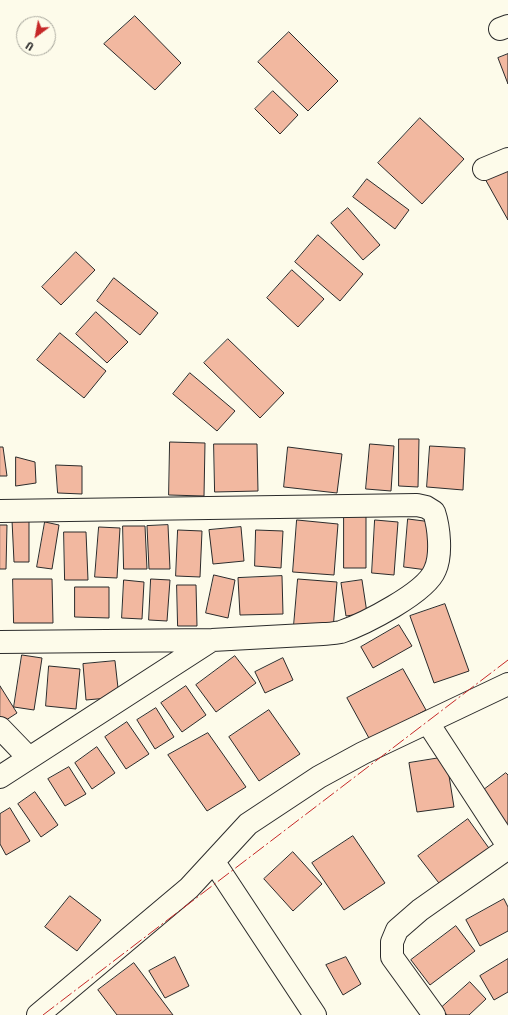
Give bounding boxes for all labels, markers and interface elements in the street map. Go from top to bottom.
north arrow [16,16,56,56]
text: U [24,39,36,53]

